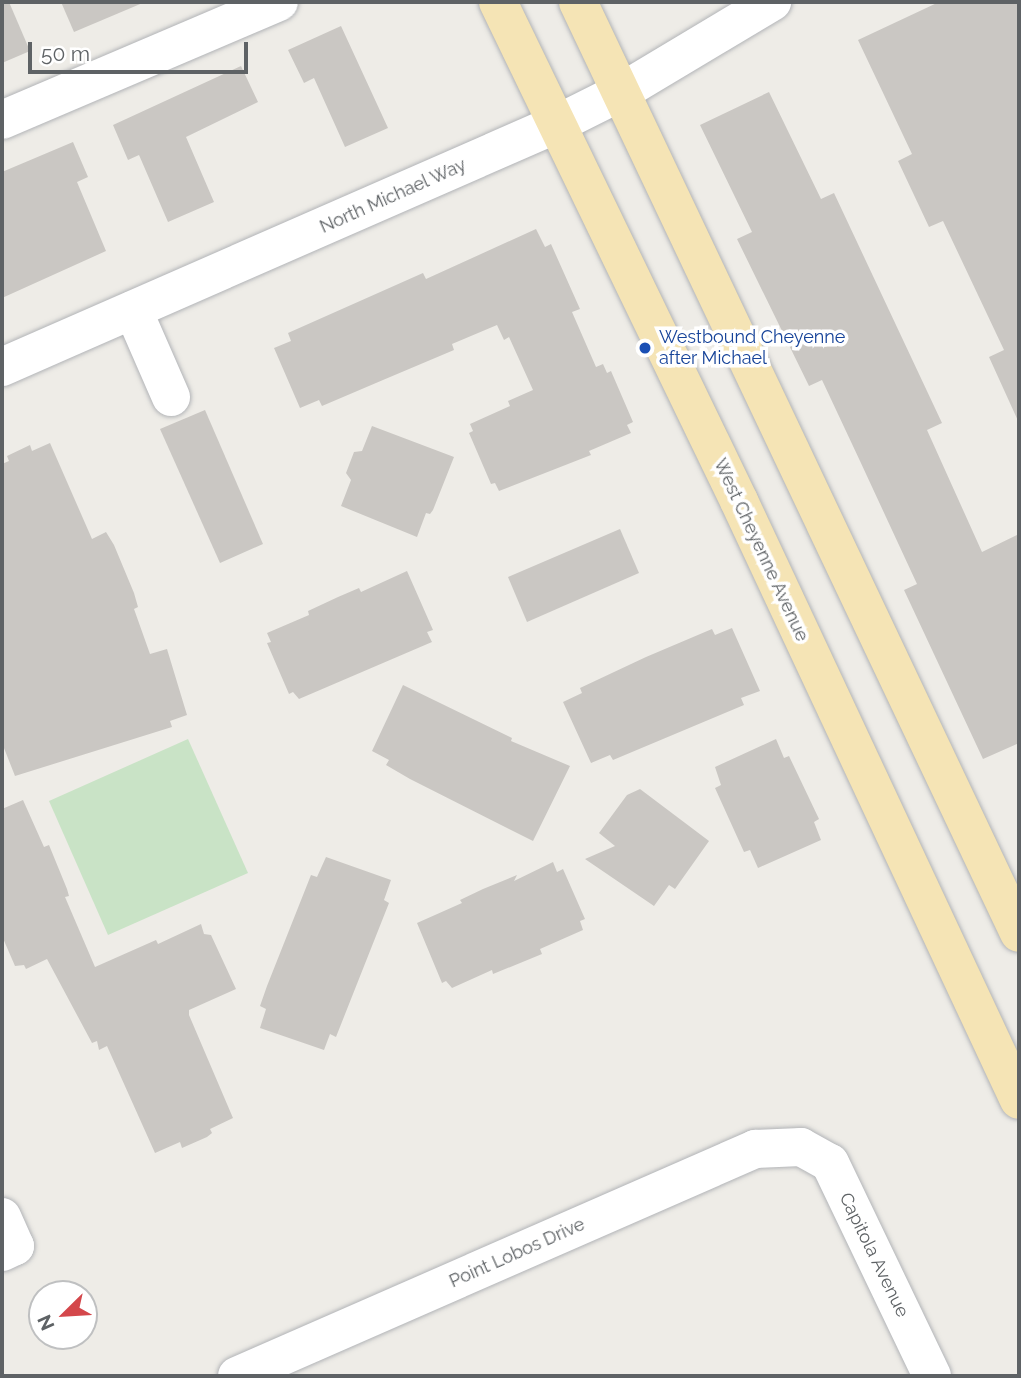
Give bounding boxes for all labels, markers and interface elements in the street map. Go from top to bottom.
scale bar [32,28,252,72]
text: 50 m [41,41,90,66]
street label: North Michael Way [316,154,470,238]
place label: Westbound Cheyenne after Michael [659,327,845,370]
marker: Westbound Cheyenne after Michael [637,340,653,356]
street label: West Cheyenne Avenue [709,455,813,645]
street label: Capitola Avenue [834,1189,914,1321]
street label: Point Lobos Drive [446,1213,588,1293]
north arrow [28,1280,98,1350]
text: N [33,1312,59,1334]

